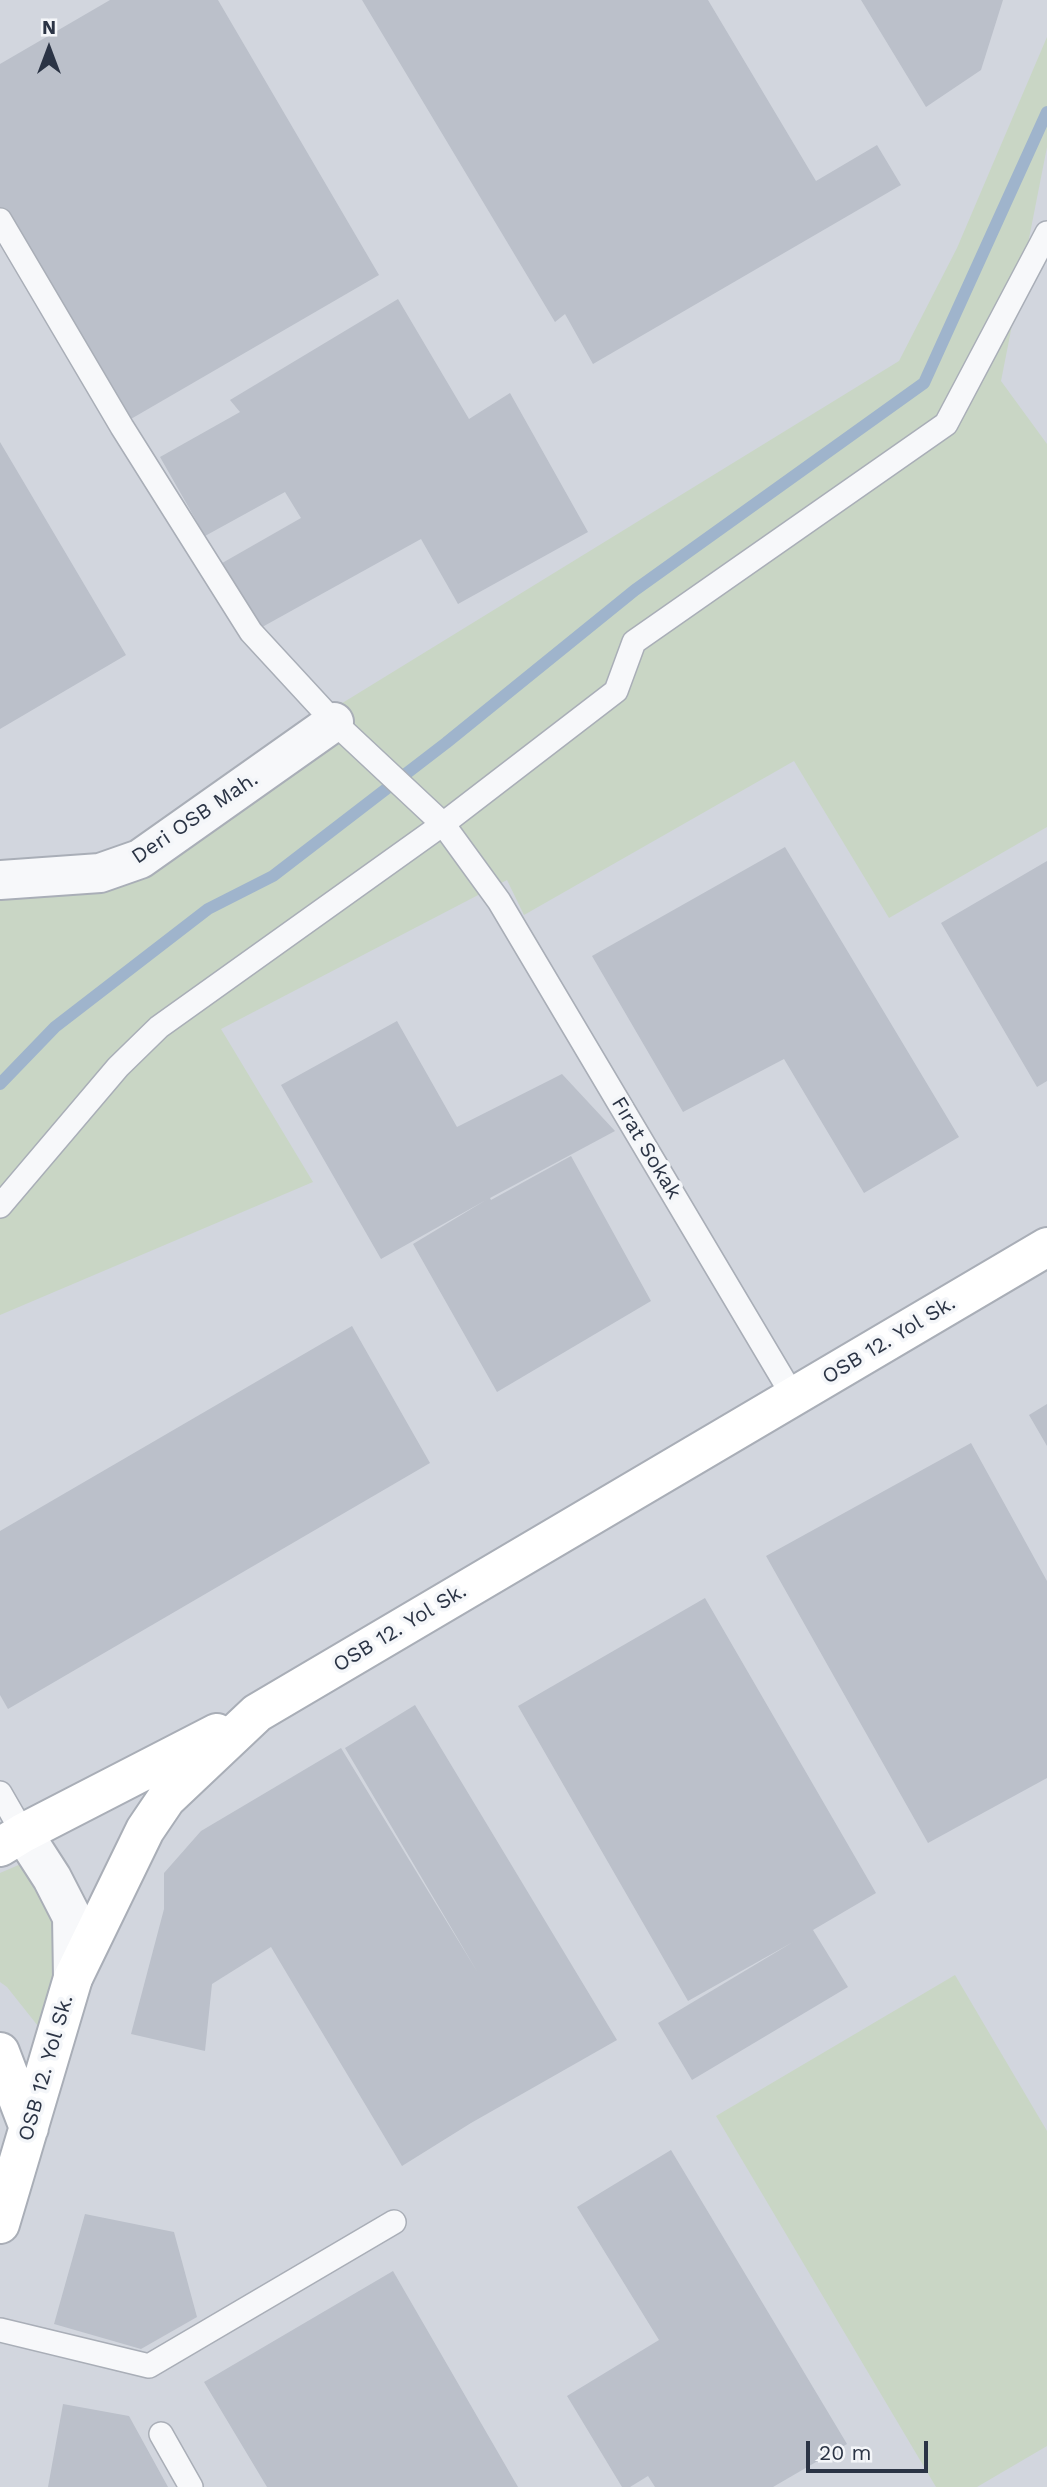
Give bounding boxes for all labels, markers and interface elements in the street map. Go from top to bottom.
north arrow [14,14,84,84]
text: N [42,16,56,39]
street label: Deri OSB Mah. [127,766,263,870]
street label: Fırat Sokak [606,1092,686,1204]
street label: OSB 12. Yol Sk. [818,1290,960,1390]
street label: OSB 12. Yol Sk. [329,1578,471,1678]
street label: OSB 12. Yol Sk. [13,1992,79,2144]
scale bar [809,2428,932,2472]
text: 20 m [819,2440,871,2465]

